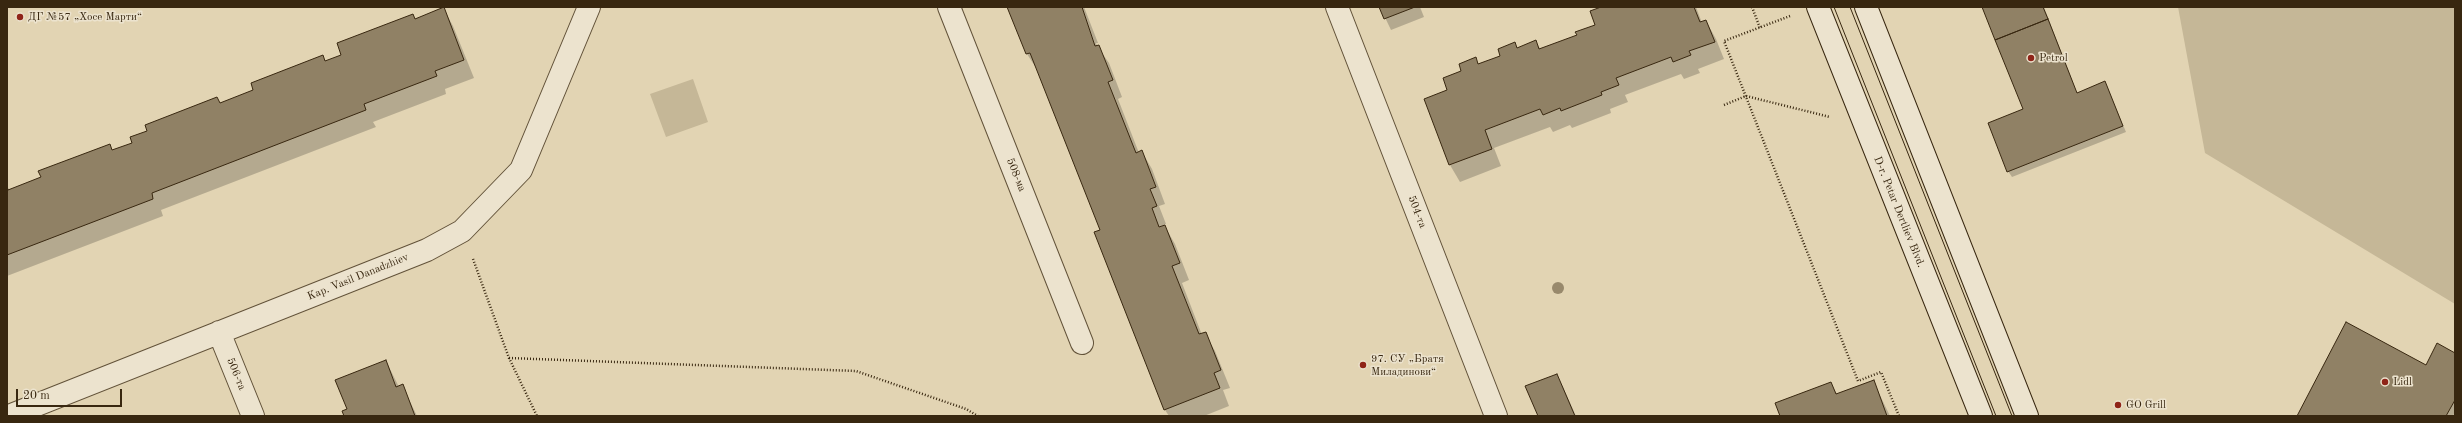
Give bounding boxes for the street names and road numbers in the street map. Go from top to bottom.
street label: D-r. Petar Dertliev Blvd. [1871,154,1927,270]
street label: 508-ма [1003,156,1029,194]
street label: 504-та [1405,194,1429,230]
street label: Kap. Vasil Danadzhiev [305,251,411,303]
street label: 506-та [224,356,248,392]

